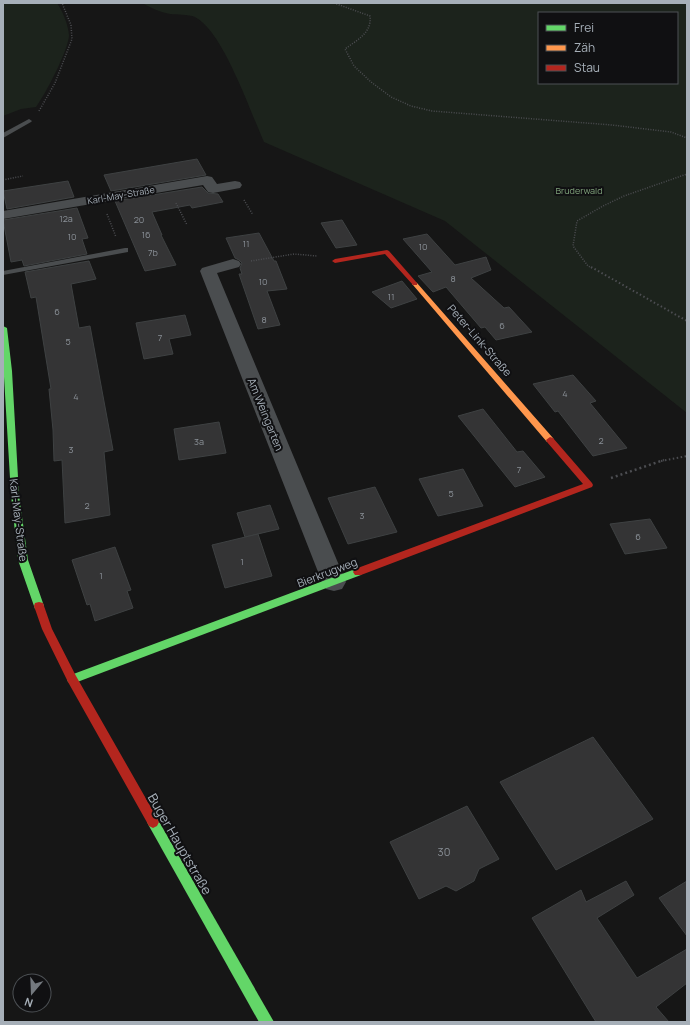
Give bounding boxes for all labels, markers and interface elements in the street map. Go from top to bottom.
legend [538,12,678,84]
text: Frei [574,19,594,36]
text: Zäh [574,39,595,56]
text: Stau [574,59,600,76]
street label: Karl-May-Straße [86,183,156,207]
park label: Bruderwald [555,184,603,197]
house number: 12a [59,212,73,225]
house number: 20 [134,213,144,226]
house number: 16 [141,228,151,241]
house number: 10 [68,230,77,243]
house number: 11 [242,237,250,250]
house number: 10 [419,240,428,253]
house number: 7b [148,246,158,259]
house number: 8 [450,272,456,285]
house number: 10 [259,275,268,288]
house number: 11 [387,290,395,303]
street label: Peter-Link-Straße [445,301,516,380]
house number: 6 [54,305,60,318]
house number: 8 [261,313,267,326]
house number: 6 [499,319,505,332]
house number: 7 [158,331,163,344]
house number: 5 [65,335,71,348]
street label: Am Weingarten [245,375,287,453]
house number: 4 [562,387,568,400]
house number: 4 [73,390,79,403]
house number: 2 [598,434,604,447]
house number: 3a [194,435,204,448]
house number: 3 [69,443,74,456]
house number: 7 [517,463,522,476]
street label: Karl-May-Straße [6,478,32,563]
house number: 5 [448,487,454,500]
house number: 2 [84,499,90,512]
house number: 3 [360,509,365,522]
house number: 6 [635,530,641,543]
street label: Bierkrugweg [295,554,359,590]
house number: 1 [240,555,244,568]
house number: 1 [99,569,103,582]
street label: Buger Hauptstraße [144,790,217,898]
house number: 30 [438,844,450,859]
north arrow [12,973,52,1013]
text: N [22,995,35,1011]

